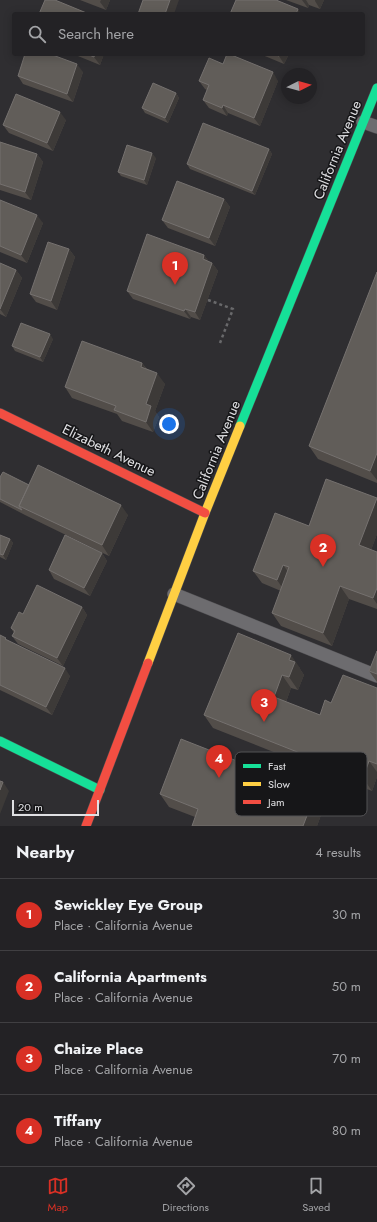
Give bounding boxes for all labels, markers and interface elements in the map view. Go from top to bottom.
search box [12,12,365,56]
icon: search [26,23,48,45]
text: Search here [58,23,134,45]
north arrow [281,68,317,104]
street label: California Avenue [308,97,366,203]
pin: 1 [162,252,188,285]
street label: California Avenue [187,397,245,503]
your location [159,414,179,434]
street label: Elizabeth Avenue [59,419,159,481]
pin: 2 [310,534,336,567]
pin: 3 [251,689,277,722]
pin: 4 [206,745,232,778]
legend [235,752,367,816]
text: Fast [268,758,286,774]
text: Slow [268,776,290,792]
text: Jam [266,794,285,810]
scale bar [12,798,99,817]
text: 20 m [18,799,43,815]
text: Nearby [16,840,74,864]
text: 4 results [315,843,361,862]
text: Sewickley Eye Group [54,894,203,916]
text: 1 [26,905,32,924]
text: 30 m [332,905,361,924]
text: Place · California Avenue [54,916,193,935]
text: California Apartments [54,966,207,988]
text: 2 [25,977,33,996]
text: 50 m [332,977,361,996]
text: Place · California Avenue [54,988,193,1007]
text: Chaize Place [54,1038,143,1060]
text: 3 [25,1049,33,1068]
text: 70 m [332,1049,361,1068]
text: Place · California Avenue [54,1060,193,1079]
text: Tiffany [54,1110,101,1132]
text: 4 [24,1121,34,1140]
text: 80 m [332,1121,361,1140]
text: Place · California Avenue [54,1132,193,1151]
tab: Map [47,1175,69,1215]
tab: Directions [162,1175,209,1215]
tab: Saved [302,1175,330,1215]

